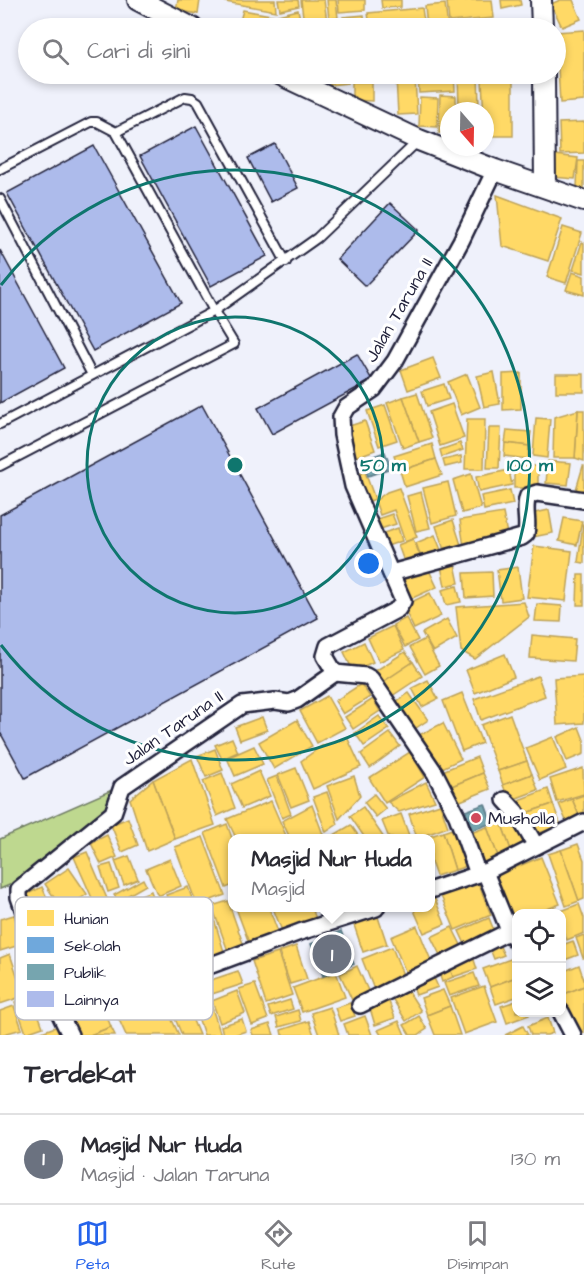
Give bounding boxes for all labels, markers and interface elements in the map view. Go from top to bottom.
search box [18,18,566,84]
icon: search [39,35,72,68]
text: Cari di sini [87,36,190,67]
north arrow [440,102,494,156]
street label: Jalan Taruna II [359,253,439,367]
text: 50 m [360,453,407,478]
text: 100 m [507,453,554,478]
centre of rings [225,455,245,475]
your location [354,549,383,578]
street label: Jalan Taruna II [118,684,228,772]
place label: Musholla [488,806,555,831]
marker: Musholla [469,811,483,825]
popup [228,834,435,912]
text: Masjid Nur Huda [251,844,412,875]
text: Masjid [251,875,305,903]
legend [15,897,213,1020]
text: Hunian [64,908,108,930]
map controls [512,909,566,1017]
button: locate [512,909,566,963]
pin: 1 [312,932,352,976]
text: Sekolah [64,935,120,957]
text: Publik [64,962,106,984]
button: layers [512,963,566,1017]
text: Lainnya [64,989,119,1012]
text: Terdekat [24,1056,136,1092]
text: Masjid Nur Huda [81,1130,242,1161]
text: 1 [42,1145,45,1173]
text: 130 m [511,1145,560,1173]
text: Masjid · Jalan Taruna [81,1161,270,1189]
tab: Peta [76,1217,109,1275]
tab: Rute [261,1217,296,1275]
tab: Disimpan [447,1217,508,1275]

